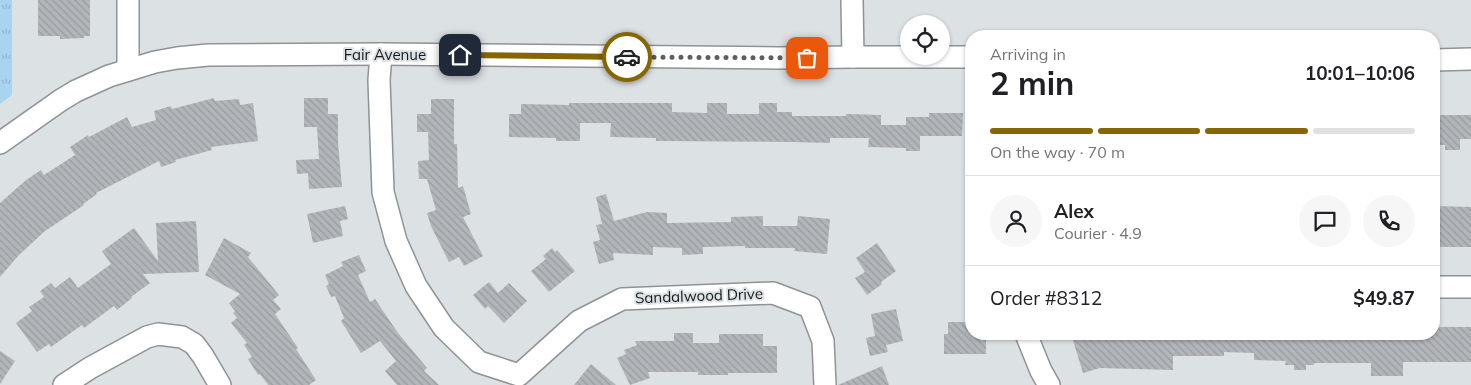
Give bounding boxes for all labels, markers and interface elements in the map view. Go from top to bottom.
map controls [900,15,950,65]
button: locate [900,15,950,65]
courier [602,32,652,82]
pin [439,34,481,76]
pin [786,37,828,79]
icon: home [446,41,474,69]
icon: car [613,43,641,71]
icon: bag [793,44,821,72]
text: Arriving in [990,44,1066,64]
street label: Fair Avenue [344,45,426,64]
text: 10:01–10:06 [1305,61,1415,85]
text: 2 min [990,63,1074,103]
text: On the way · 70 m [990,142,1125,162]
button: person [990,195,1042,247]
button: chat [1299,195,1351,247]
button: phone [1363,195,1415,247]
text: Alex [1054,199,1094,223]
text: Courier · 4.9 [1054,223,1142,243]
street label: Sandalwood Drive [635,284,763,307]
text: Order #8312 [990,286,1102,310]
text: $49.87 [1353,286,1415,310]

